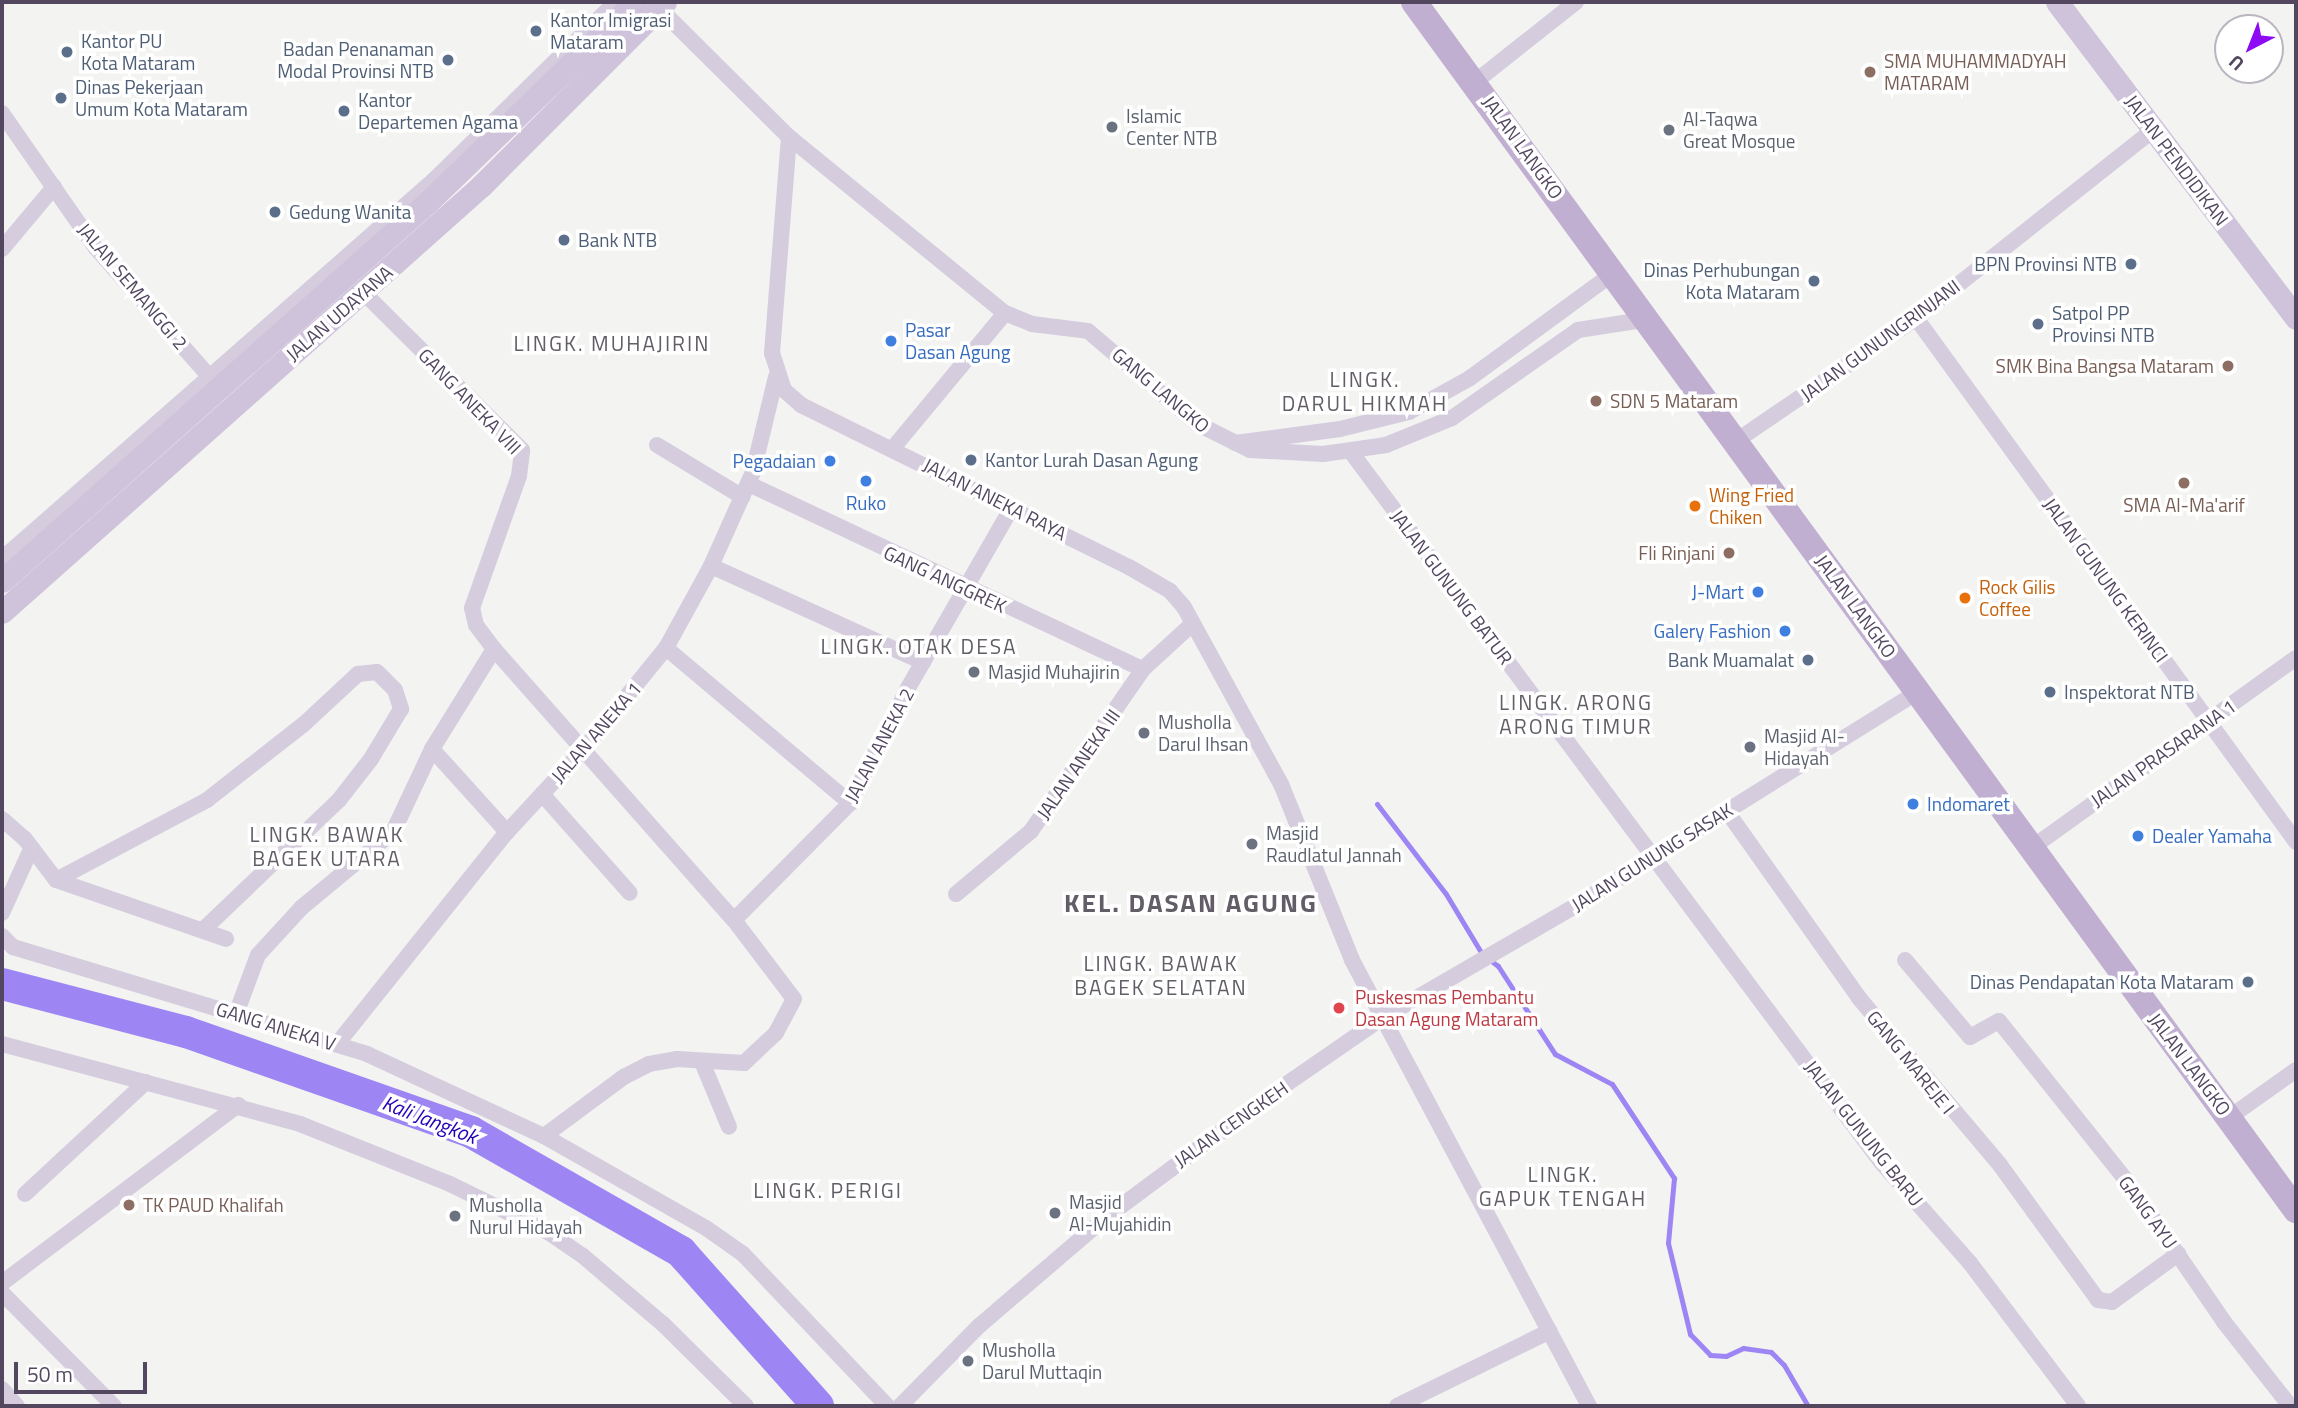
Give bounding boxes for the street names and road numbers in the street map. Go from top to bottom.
street label: JALAN PENDIDIKAN [2120,90,2234,230]
street label: JALAN LANGKO [1478,91,1568,203]
street label: JALAN SEMANGGI 2 [73,218,193,354]
street label: JALAN UDAYANA [281,261,397,365]
street label: JALAN GUNUNGRINJANI [1796,275,1964,405]
street label: GANG LANGKO [1108,343,1214,437]
street label: GANG ANEKA VIII [414,344,526,458]
street label: JALAN ANEKA RAYA [919,453,1071,545]
street label: JALAN GUNUNG KERINCI [2039,493,2173,667]
street label: JALAN GUNUNG BATUR [1386,505,1518,669]
street label: GANG ANGGREK [880,541,1010,617]
street label: JALAN LANGKO [1811,550,1901,662]
street label: JALAN ANEKA 1 [546,677,646,787]
street label: JALAN ANEKA 2 [839,684,919,806]
street label: JALAN PRASARANA 1 [2086,694,2240,812]
street label: JALAN ANEKA III [1032,705,1124,823]
street label: JALAN GUNUNG SASAK [1567,798,1737,916]
street label: GANG ANEKA V [213,997,339,1055]
street label: GANG MAREJE I [1862,1006,1960,1118]
street label: JALAN LANGKO [2144,1008,2236,1120]
street label: JALAN GUNUNG BARU [1800,1056,1928,1210]
street label: JALAN CENGKEH [1170,1076,1292,1172]
street label: GANG AYU [2114,1171,2182,1253]

